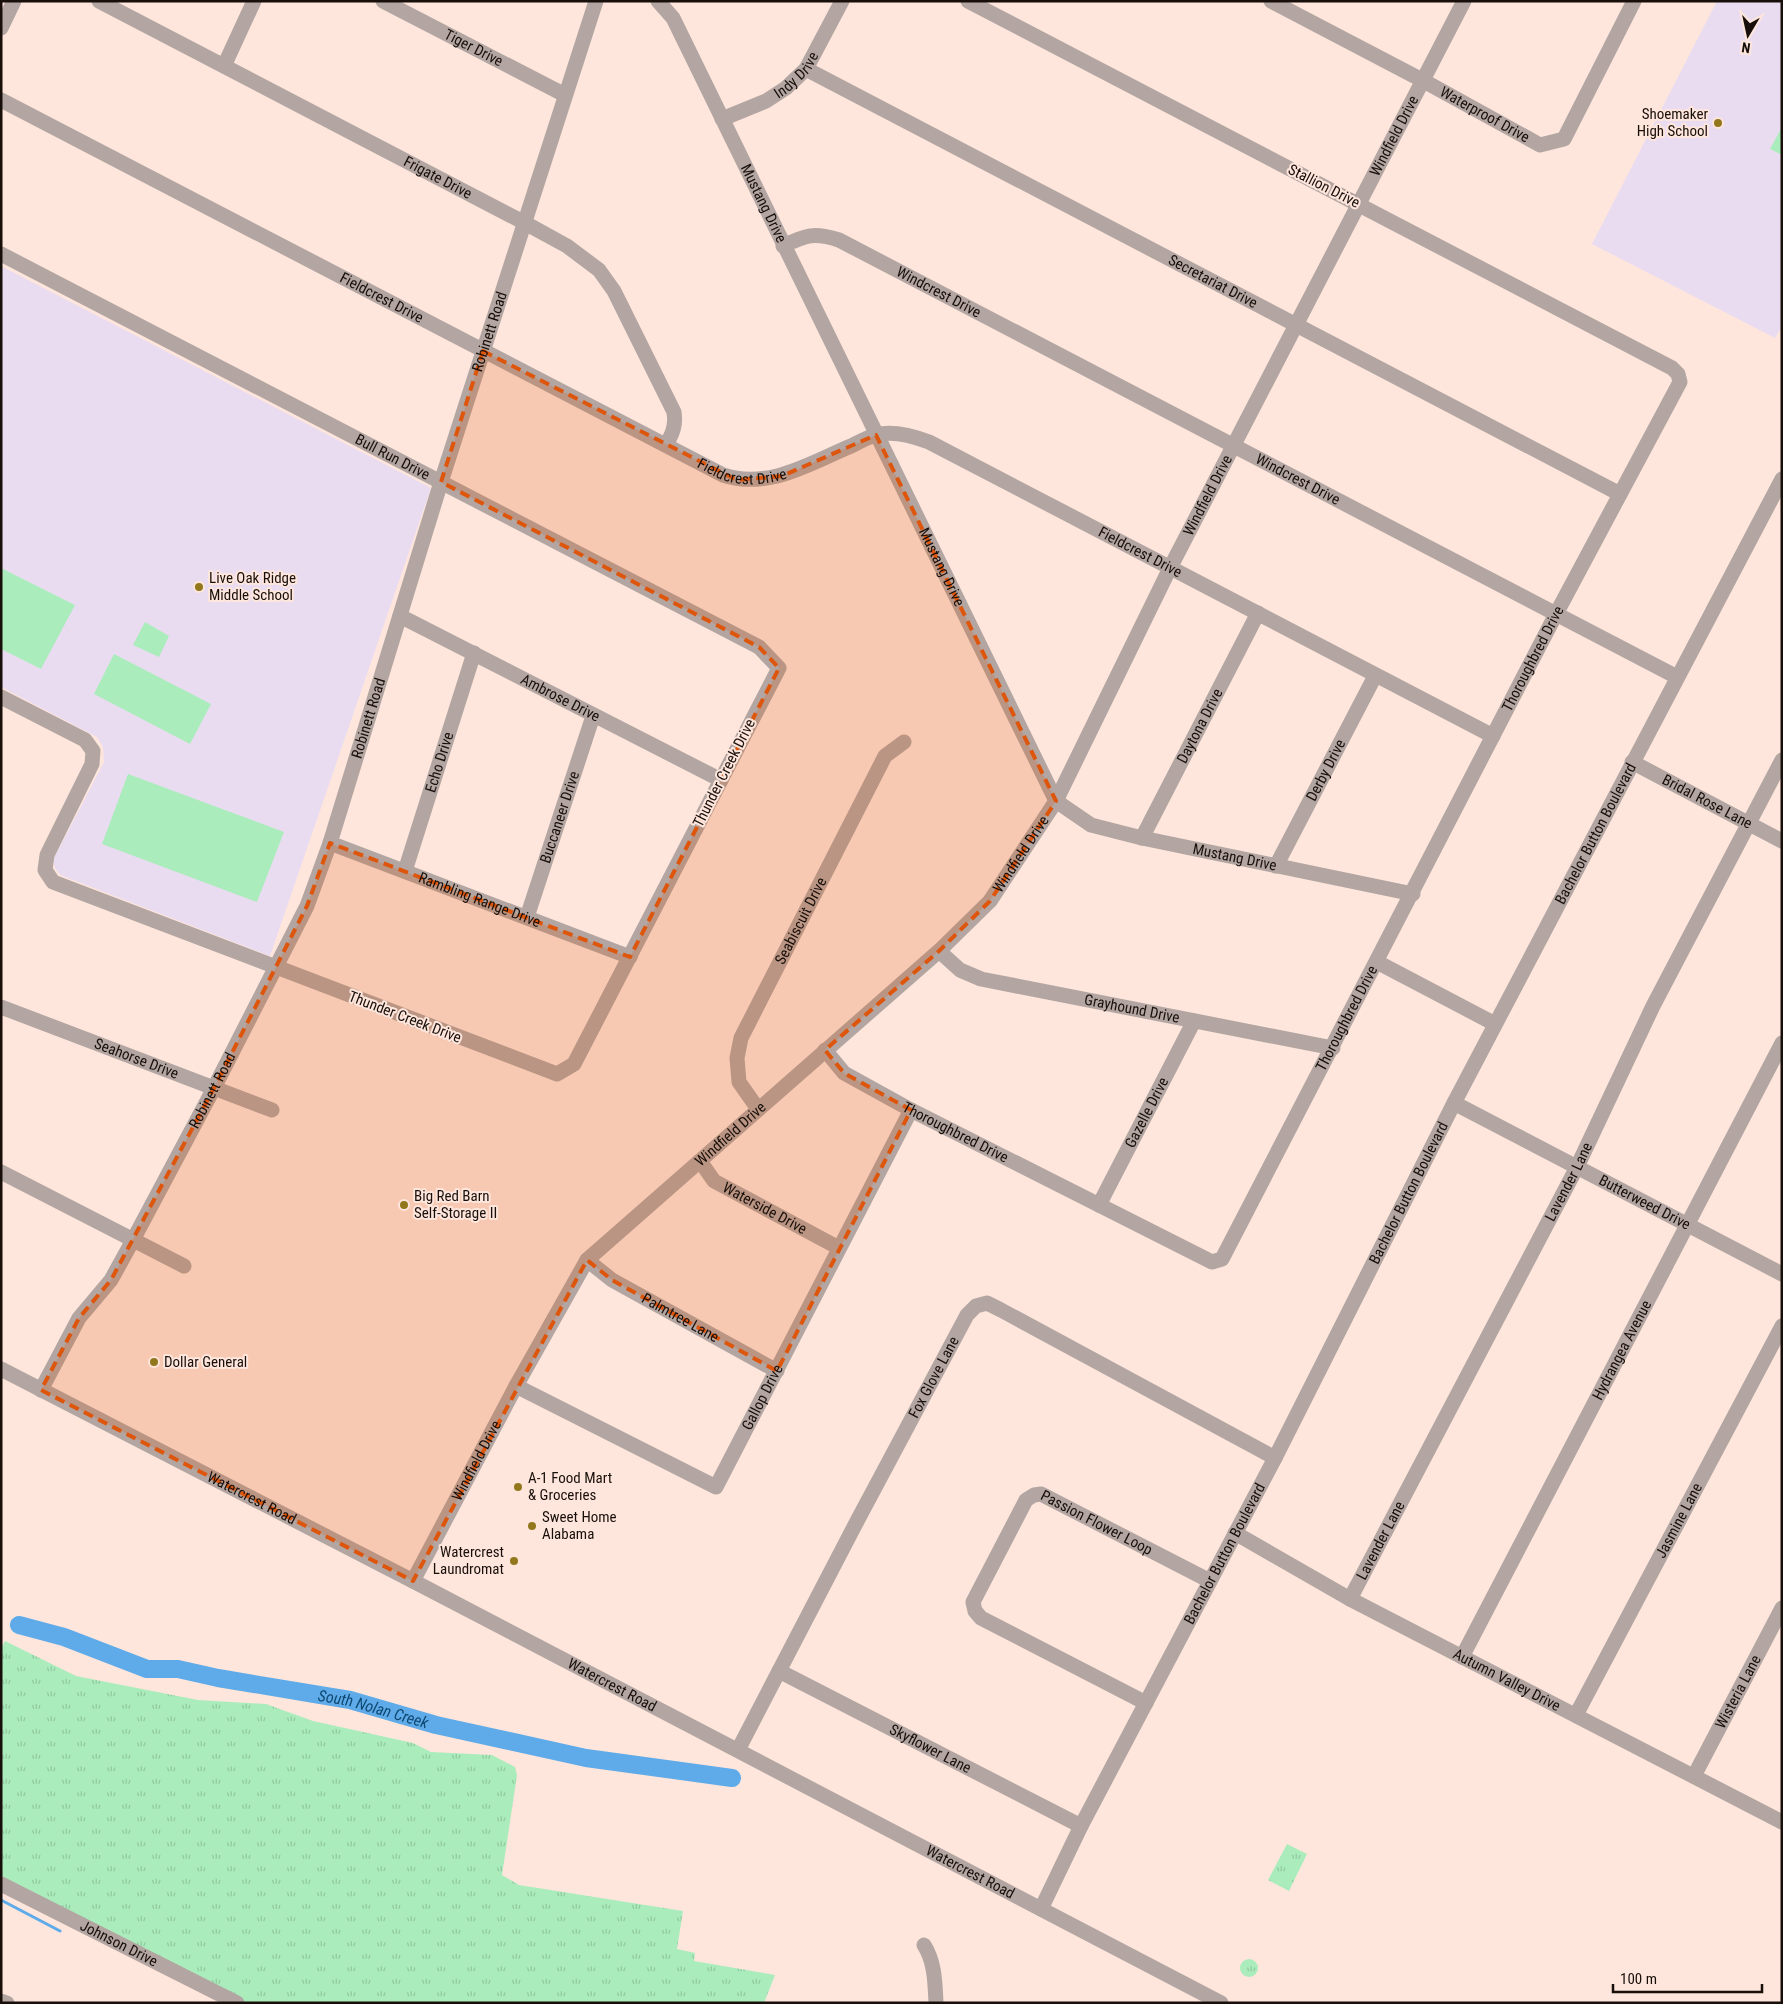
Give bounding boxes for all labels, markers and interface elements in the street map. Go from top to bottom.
north arrow [1723,10,1773,60]
street label: Tiger Drive [441,25,506,70]
text: N [1740,39,1751,56]
street label: Indy Drive [771,49,822,102]
street label: Waterproof Drive [1437,83,1533,146]
street label: Windfield Drive [1366,92,1422,179]
place label: Shoemaker High School [1637,105,1708,140]
marker: Shoemaker High School [1712,117,1724,129]
street label: Frigate Drive [401,152,475,203]
street label: Stallion Drive [1285,160,1363,212]
street label: Mustang Drive [737,161,790,246]
street label: Secretariat Drive [1165,251,1260,312]
street label: Windcrest Drive [894,263,984,321]
street label: Fieldcrest Drive [337,269,427,327]
street label: Robinett Road [468,289,511,374]
street label: Bull Run Drive [352,430,433,484]
street label: Windcrest Drive [1253,450,1343,509]
street label: Windfield Drive [1179,452,1236,539]
street label: Fieldcrest Drive [695,454,789,488]
street label: Fieldcrest Drive [1095,523,1185,581]
street label: Mustang Drive [915,525,968,609]
place label: Live Oak Ridge Middle School [209,569,296,604]
marker: Live Oak Ridge Middle School [193,581,205,593]
street label: Thoroughbred Drive [1498,603,1568,714]
street label: Ambrose Drive [518,670,603,726]
street label: Robinett Road [348,676,389,761]
street label: Daytona Drive [1173,686,1226,766]
street label: Thunder Creek Drive [689,716,759,830]
street label: Echo Drive [421,730,457,795]
street label: Derby Drive [1302,736,1349,804]
street label: Bachelor Button Boulevard [1551,760,1640,907]
street label: Buccaneer Drive [536,769,583,866]
street label: Bridal Rose Lane [1659,771,1755,833]
street label: Windfield Drive [989,812,1053,896]
street label: Mustang Drive [1191,840,1278,875]
street label: Rambling Range Drive [416,868,543,931]
street label: Seabiscuit Drive [771,874,830,967]
street label: Thoroughbred Drive [1312,963,1381,1074]
street label: Thunder Creek Drive [346,987,464,1047]
street label: Grayhound Drive [1083,990,1181,1027]
street label: Seahorse Drive [92,1034,181,1083]
street label: Robinett Road [185,1050,240,1132]
street label: Gazelle Drive [1121,1074,1172,1151]
street label: Windfield Drive [691,1098,770,1170]
street label: Thoroughbred Drive [899,1098,1011,1167]
street label: Bachelor Button Boulevard [1365,1119,1452,1267]
street label: Lavender Lane [1541,1140,1596,1224]
street label: Butterweed Drive [1596,1171,1693,1234]
street label: Waterside Drive [720,1178,810,1238]
place label: Big Red Barn Self-Storage II [414,1187,497,1222]
marker: Big Red Barn Self-Storage II [398,1199,410,1211]
street label: Palmtree Lane [639,1289,722,1346]
street label: Hydrangea Avenue [1589,1297,1655,1403]
street label: Fox Glove Lane [905,1333,963,1421]
place label: Dollar General [164,1353,247,1371]
marker: Dollar General [148,1356,160,1368]
street label: Gallop Drive [738,1362,787,1433]
street label: Windfield Drive [448,1417,505,1504]
street label: Watercrest Road [204,1468,299,1528]
place label: A-1 Food Mart & Groceries [528,1469,612,1504]
street label: Bachelor Button Boulevard [1180,1480,1269,1627]
street label: Jasmine Lane [1652,1480,1706,1561]
marker: A-1 Food Mart & Groceries [512,1481,524,1493]
street label: Passion Flower Loop [1038,1486,1156,1559]
street label: Lavender Lane [1353,1498,1409,1583]
place label: Sweet Home Alabama [542,1508,617,1543]
marker: Sweet Home Alabama [526,1520,538,1532]
place label: Watercrest Laundromat [433,1543,504,1578]
marker: Watercrest Laundromat [508,1555,520,1567]
street label: Autumn Valley Drive [1450,1645,1563,1715]
street label: Wisteria Lane [1711,1652,1765,1732]
street label: Watercrest Road [565,1654,660,1716]
water label: South Nolan Creek [317,1685,432,1732]
street label: Skyflower Lane [886,1720,974,1777]
street label: Watercrest Road [923,1841,1018,1903]
street label: Johnson Drive [77,1916,161,1970]
scale bar [1613,1962,1762,1994]
text: 100 m [1620,1970,1657,1988]

